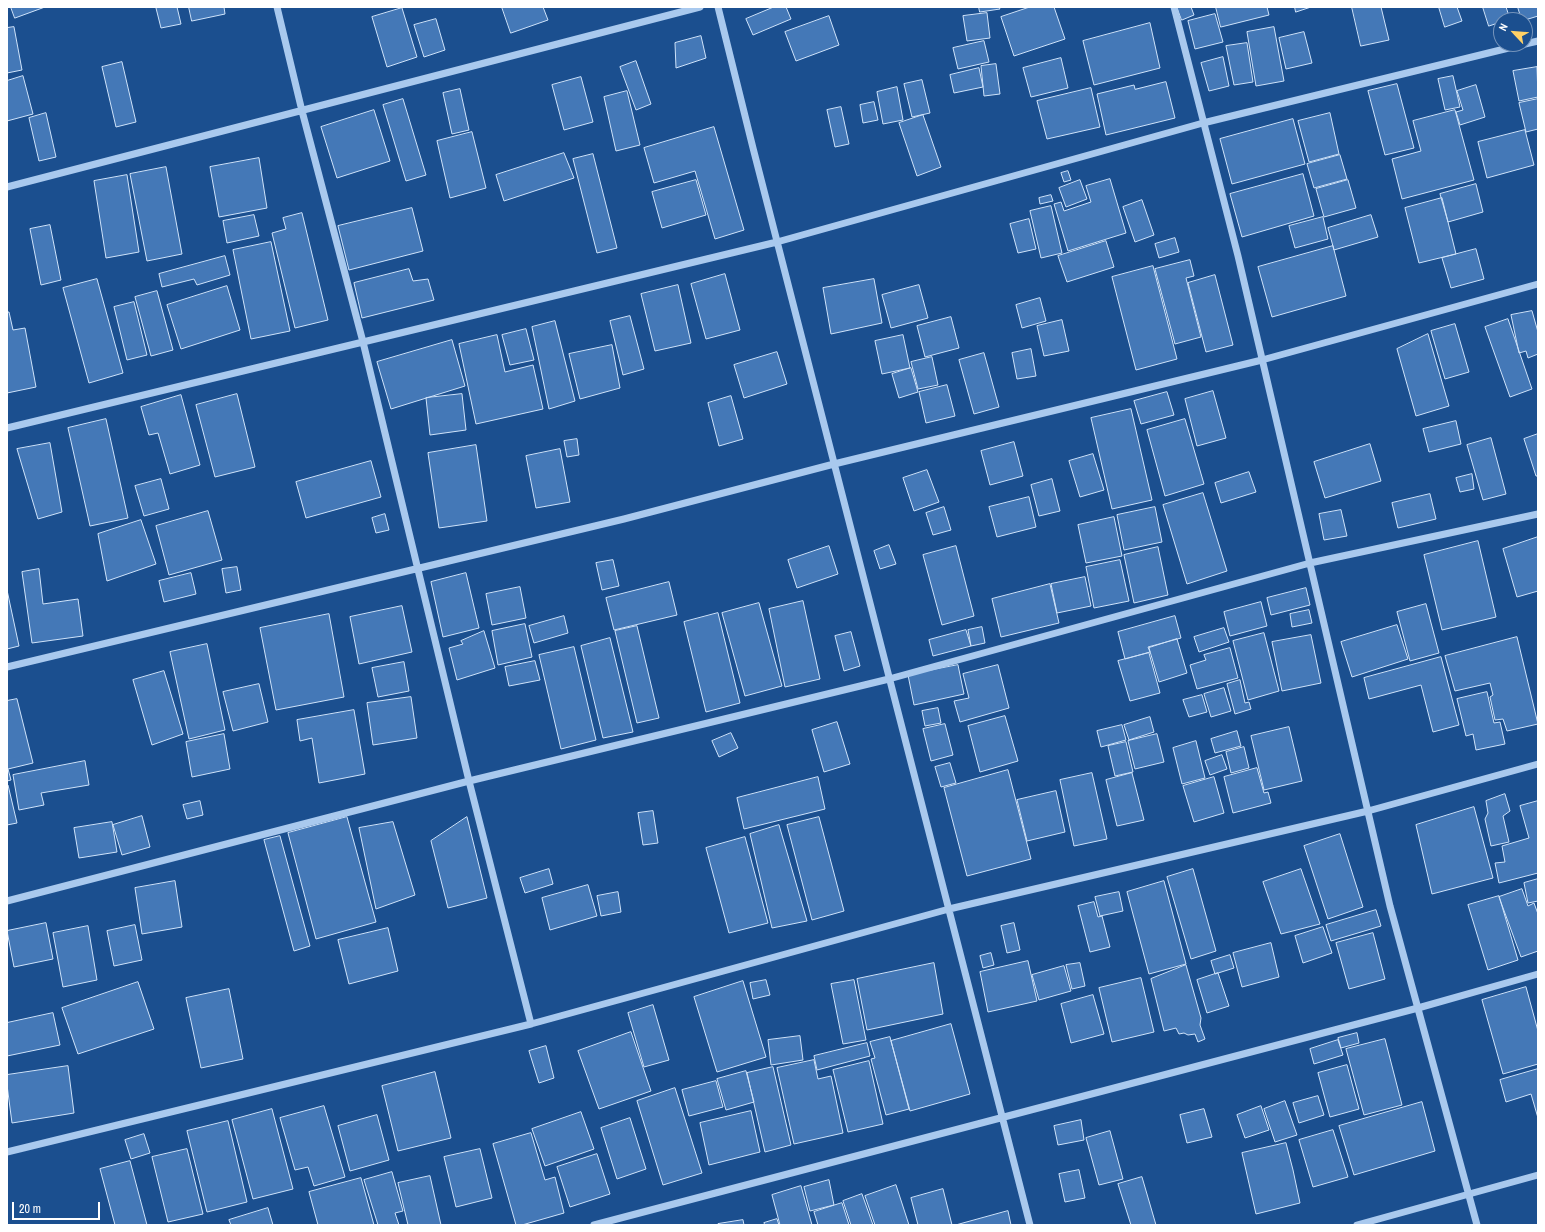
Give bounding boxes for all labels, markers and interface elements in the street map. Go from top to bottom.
north arrow [1493,12,1533,52]
text: N [1495,21,1511,33]
scale bar [14,1194,102,1220]
text: 20 m [19,1201,41,1217]

